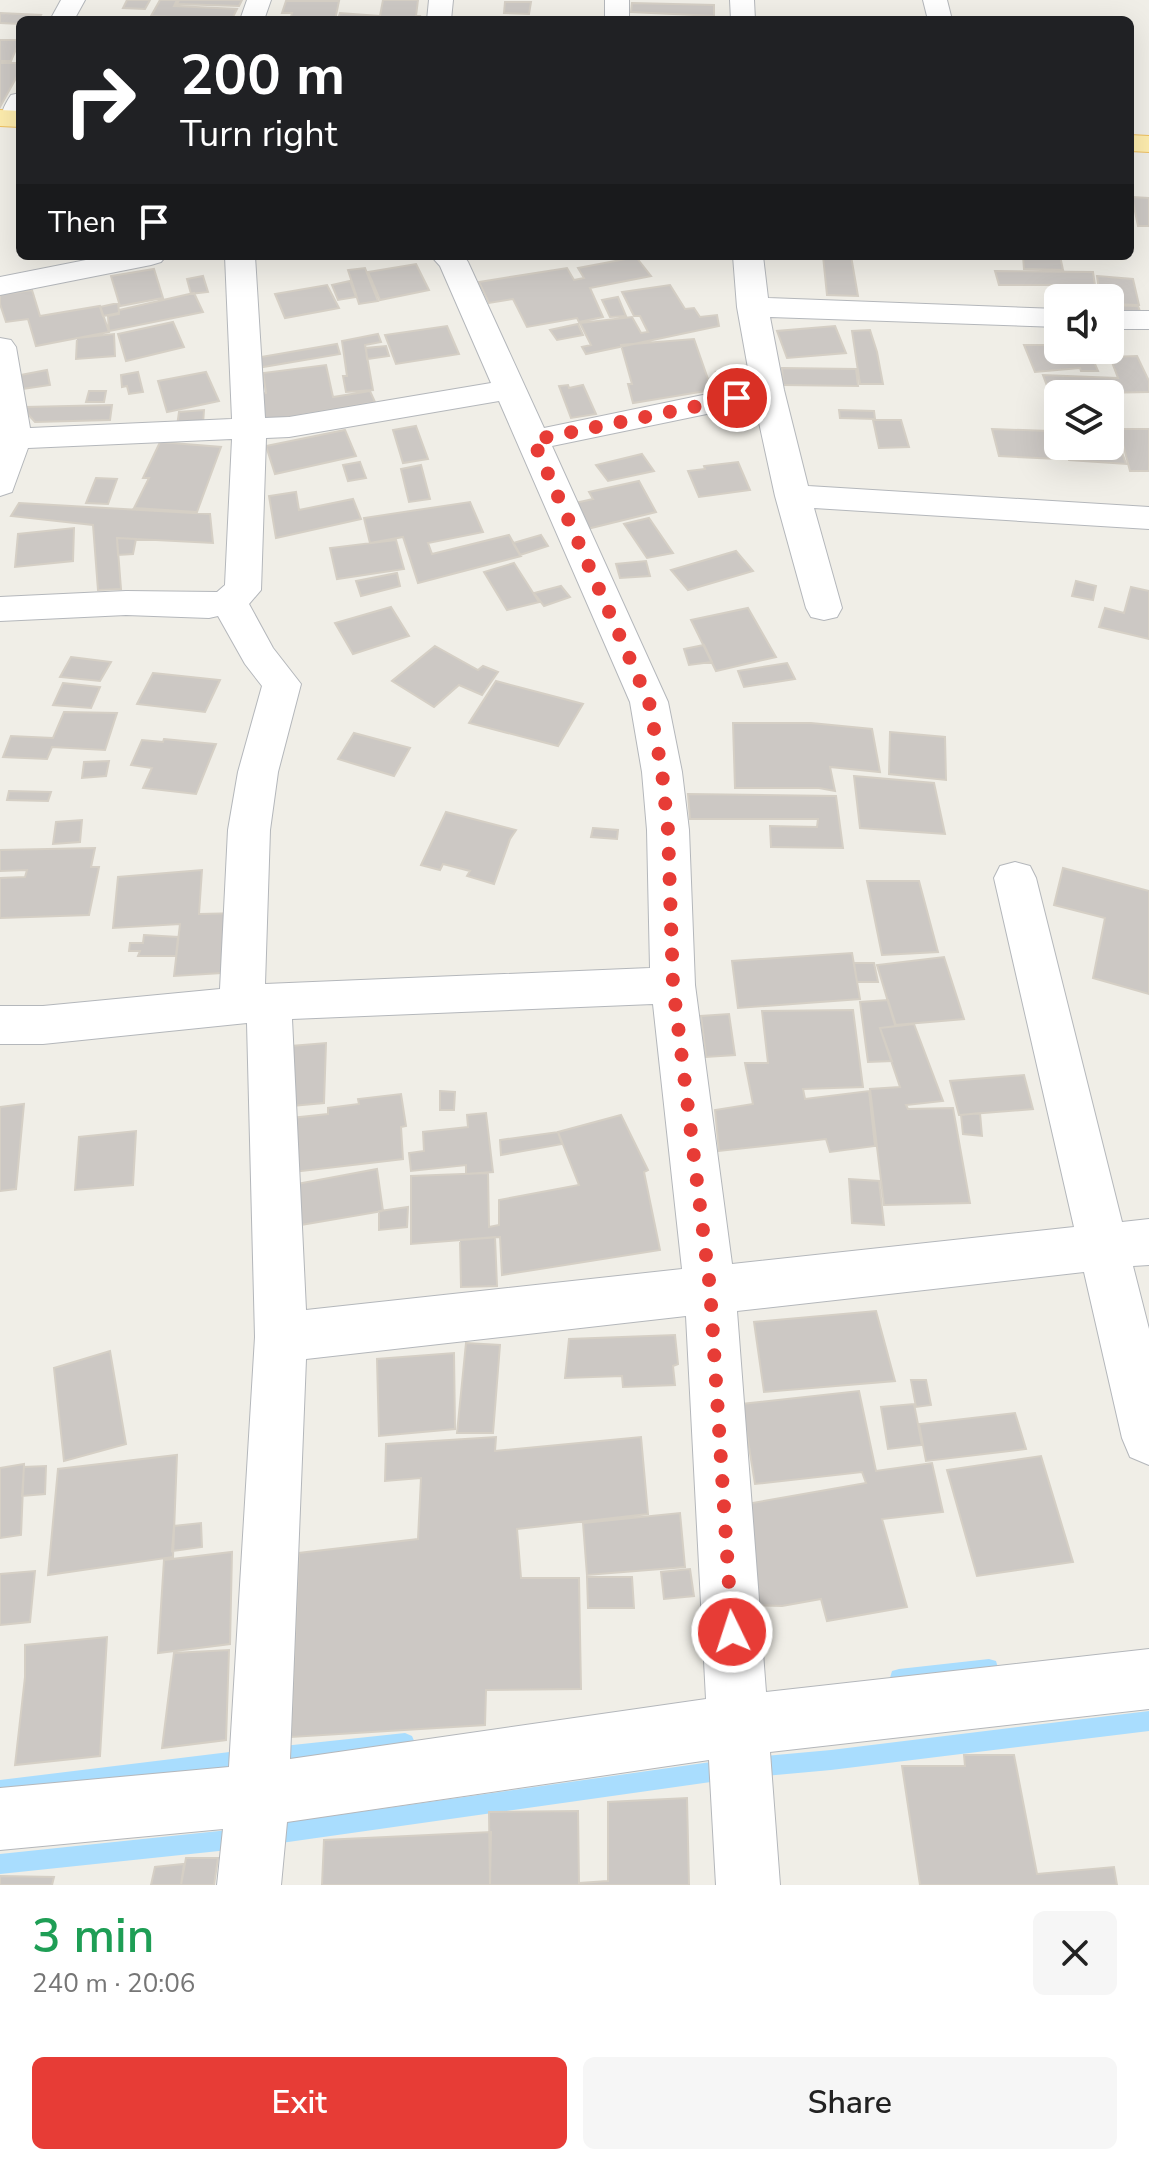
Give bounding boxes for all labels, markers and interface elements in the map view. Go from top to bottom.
text: 200 m [180,37,345,114]
icon: right [48,48,152,152]
text: Turn right [180,110,337,159]
icon: arrive [132,200,176,244]
text: Then [48,202,116,243]
map controls [1044,284,1124,460]
button: sound [1044,284,1124,364]
pin [703,364,771,432]
icon: arrive [715,376,759,420]
button: layers [1044,380,1124,460]
position arrow [690,1590,774,1674]
text: 3 min [32,1903,154,1969]
button: close [1033,1911,1117,1995]
text: 240 m · 20:06 [32,1966,195,2001]
button: Exit [32,2057,567,2149]
button: Share [583,2057,1117,2149]

